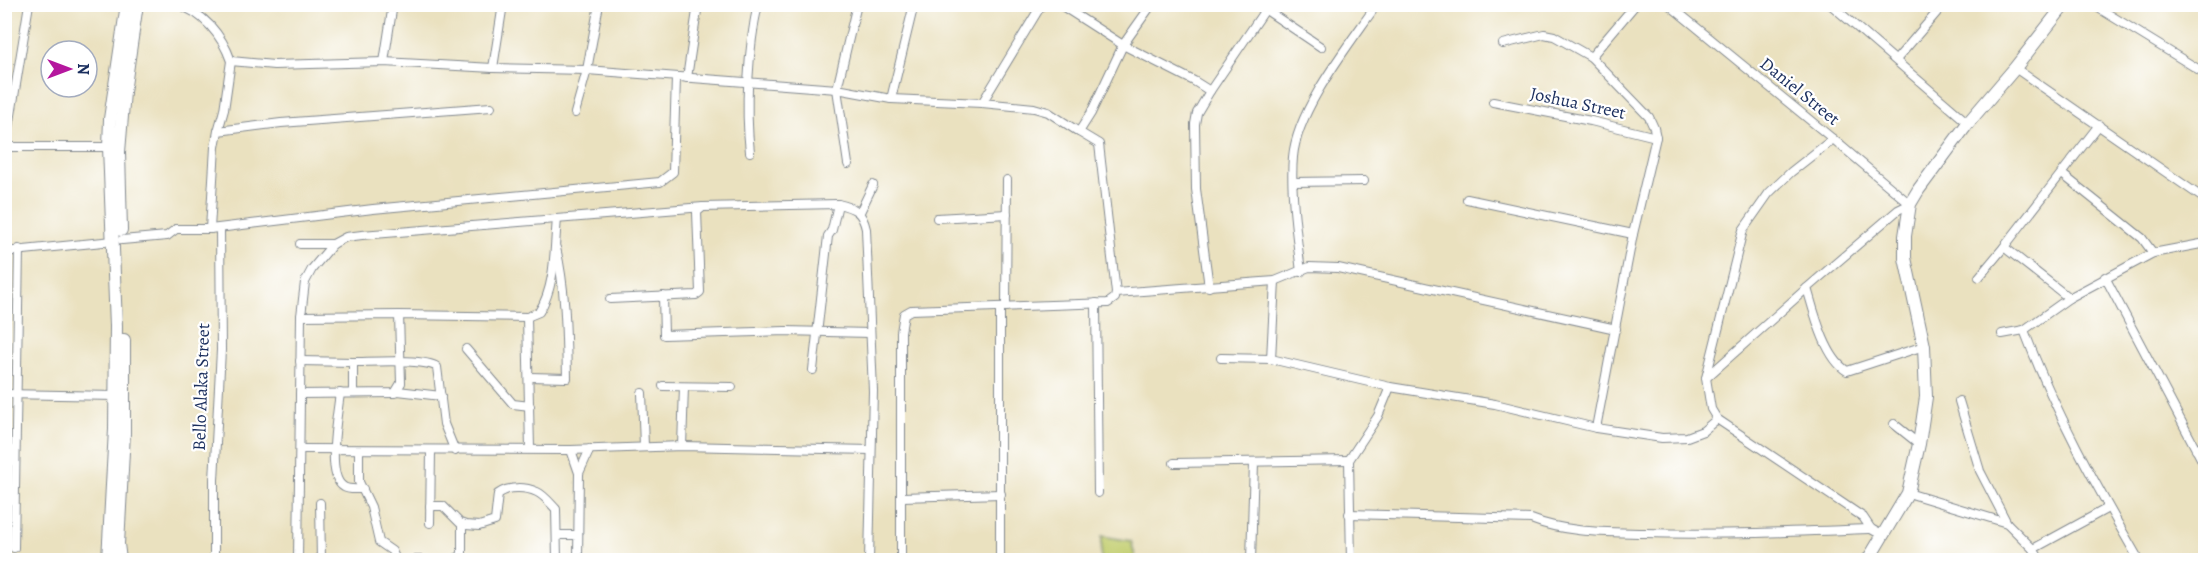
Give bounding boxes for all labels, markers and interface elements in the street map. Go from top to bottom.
north arrow [39,39,99,99]
street label: Daniel Street [1755,51,1845,131]
text: N [72,63,94,75]
street label: Joshua Street [1528,81,1628,125]
street label: Bello Alaka Street [187,323,215,451]

